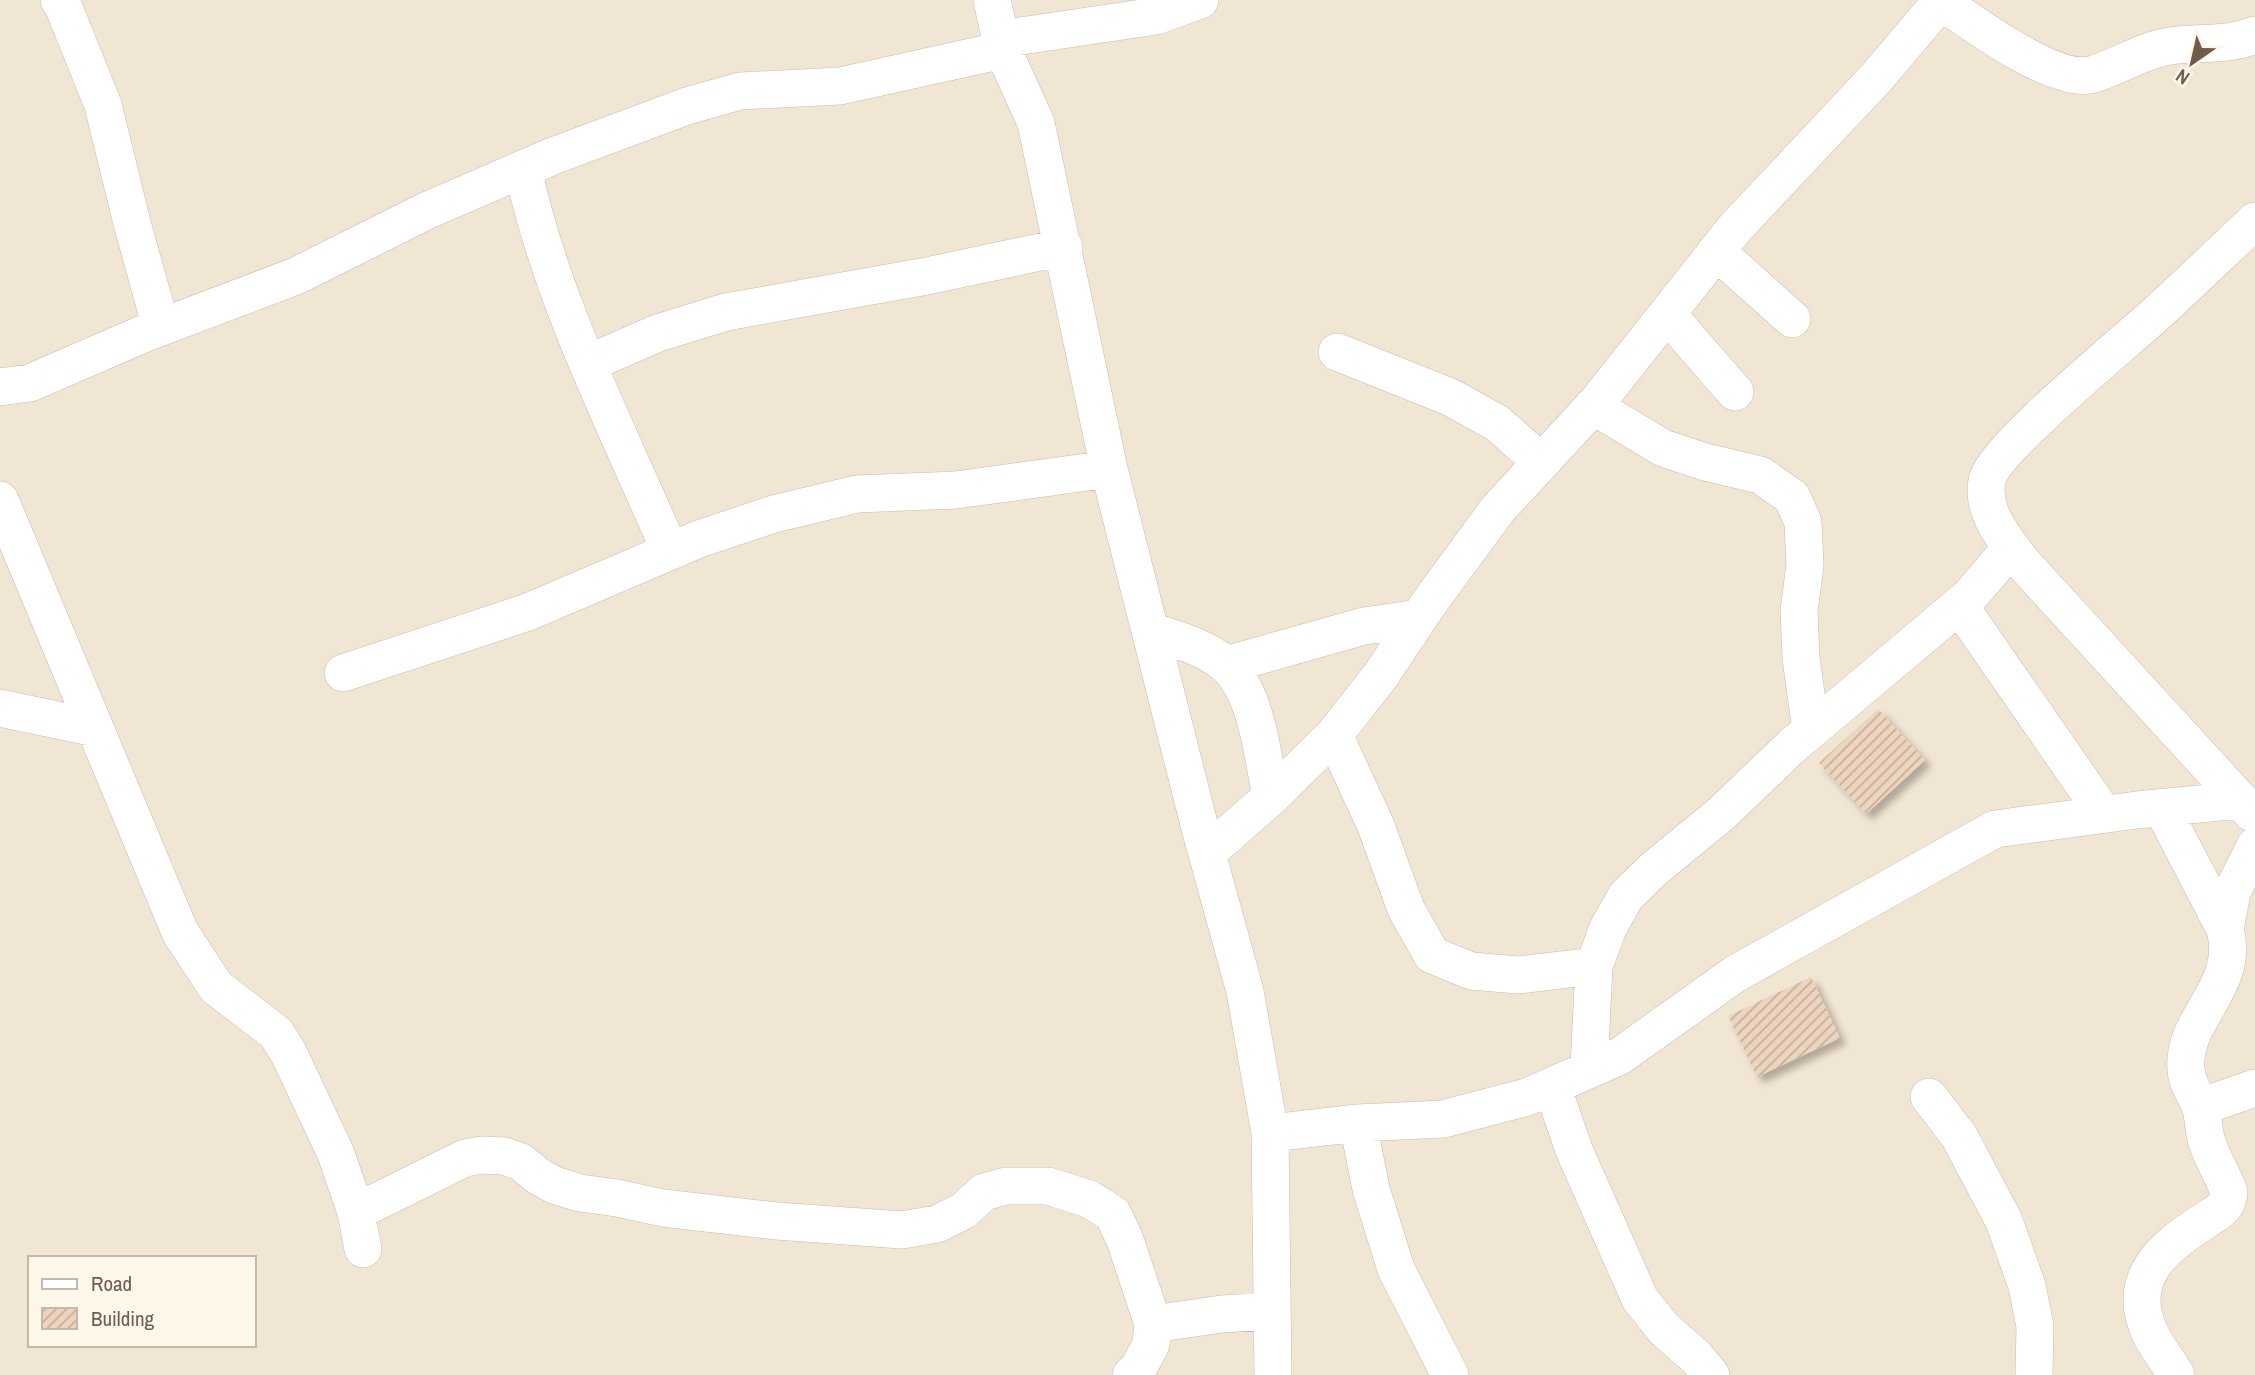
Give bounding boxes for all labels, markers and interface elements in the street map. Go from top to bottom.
north arrow [2157,28,2227,98]
text: N [2171,63,2194,91]
legend [28,1256,256,1347]
text: Road [91,1269,132,1298]
text: Building [91,1304,155,1333]

